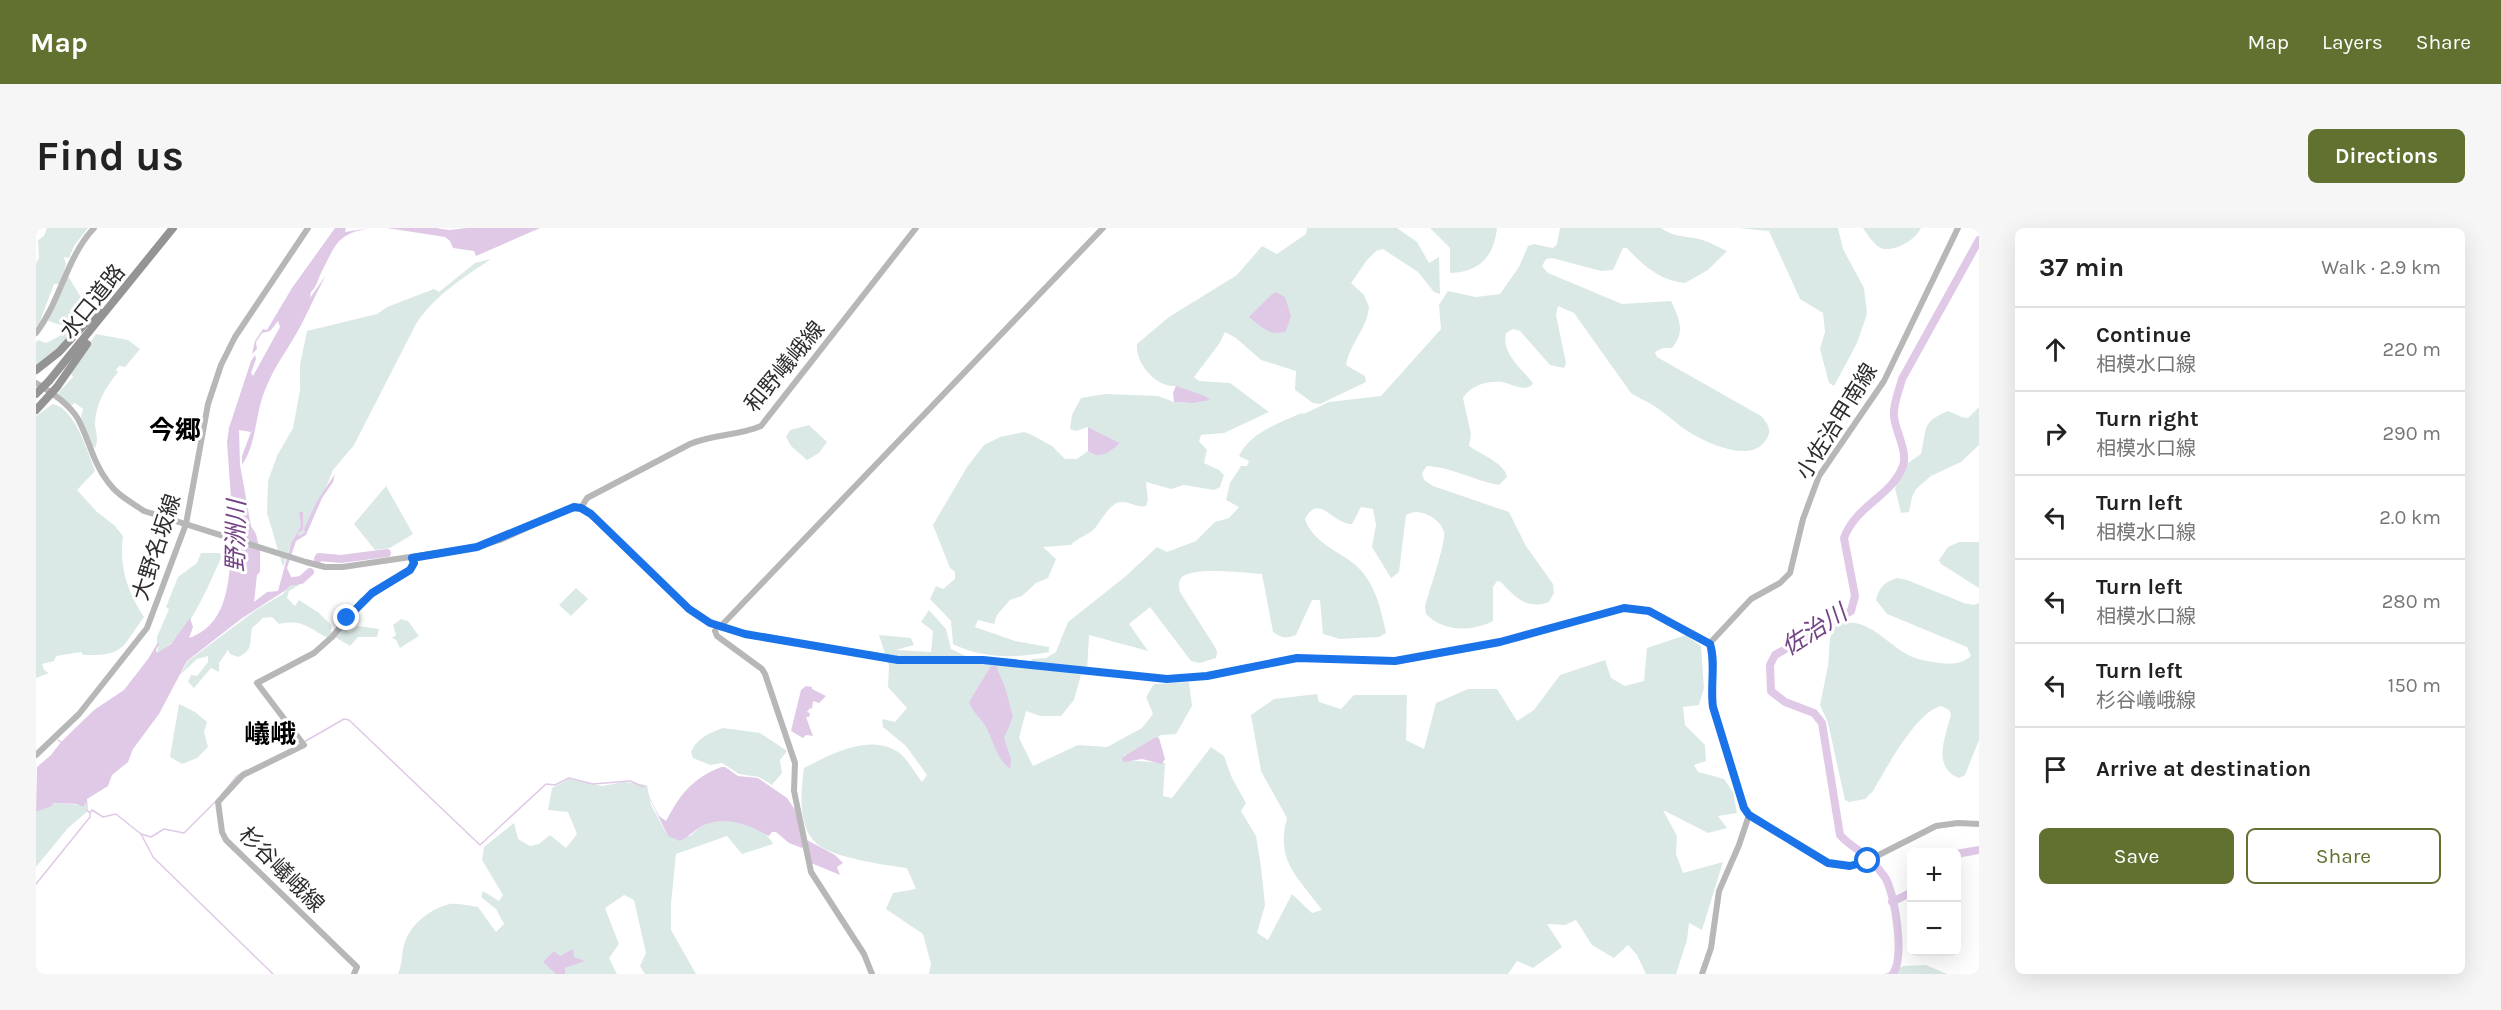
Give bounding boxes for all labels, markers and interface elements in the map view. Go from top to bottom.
text: Map [30,26,88,59]
text: Map [2247,30,2289,54]
text: Layers [2322,30,2383,54]
text: Share [2416,30,2471,54]
button: Directions [2308,129,2465,183]
text: Find us [36,131,184,181]
text: 37 min [2039,252,2124,283]
text: Walk · 2.9 km [2321,256,2441,279]
street label: 水口道路 [55,259,131,344]
street label: 和野嶬峨線 [739,316,830,417]
text: Continue [2096,322,2191,348]
icon: ahead [2039,333,2072,366]
text: 220 m [2382,338,2441,361]
text: 相模水口線 [2096,353,2196,376]
street label: 小佐治甲南線 [1791,359,1883,484]
text: Turn right [2096,406,2199,432]
district label: 今郷 [149,415,201,446]
icon: right [2039,417,2072,450]
text: 290 m [2382,422,2441,445]
text: 相模水口線 [2096,437,2196,460]
text: Turn left [2096,490,2183,516]
street label: 大野名坂線 [128,491,186,604]
water label: 野洲川 [221,497,251,572]
icon: left [2039,501,2072,534]
text: 2.0 km [2379,506,2441,529]
text: 相模水口線 [2096,521,2196,544]
text: Turn left [2096,574,2183,600]
icon: left [2039,585,2072,618]
text: 280 m [2382,590,2441,613]
water label: 佐治川 [1776,597,1854,661]
route end [333,604,359,630]
text: 相模水口線 [2096,605,2196,628]
text: Turn left [2096,658,2183,684]
icon: left [2039,669,2072,702]
text: 150 m [2388,674,2441,697]
text: 杉谷嶬峨線 [2096,689,2196,712]
district label: 嶬峨 [244,719,296,750]
icon: arrive [2039,753,2072,786]
text: Arrive at destination [2096,756,2311,782]
street label: 杉谷嶬峨線 [233,822,329,918]
button: Save [2039,828,2234,884]
button: Share [2246,828,2441,884]
route start [1854,847,1880,873]
map controls [1907,848,1961,956]
button: + [1907,848,1961,902]
button: − [1907,902,1961,956]

